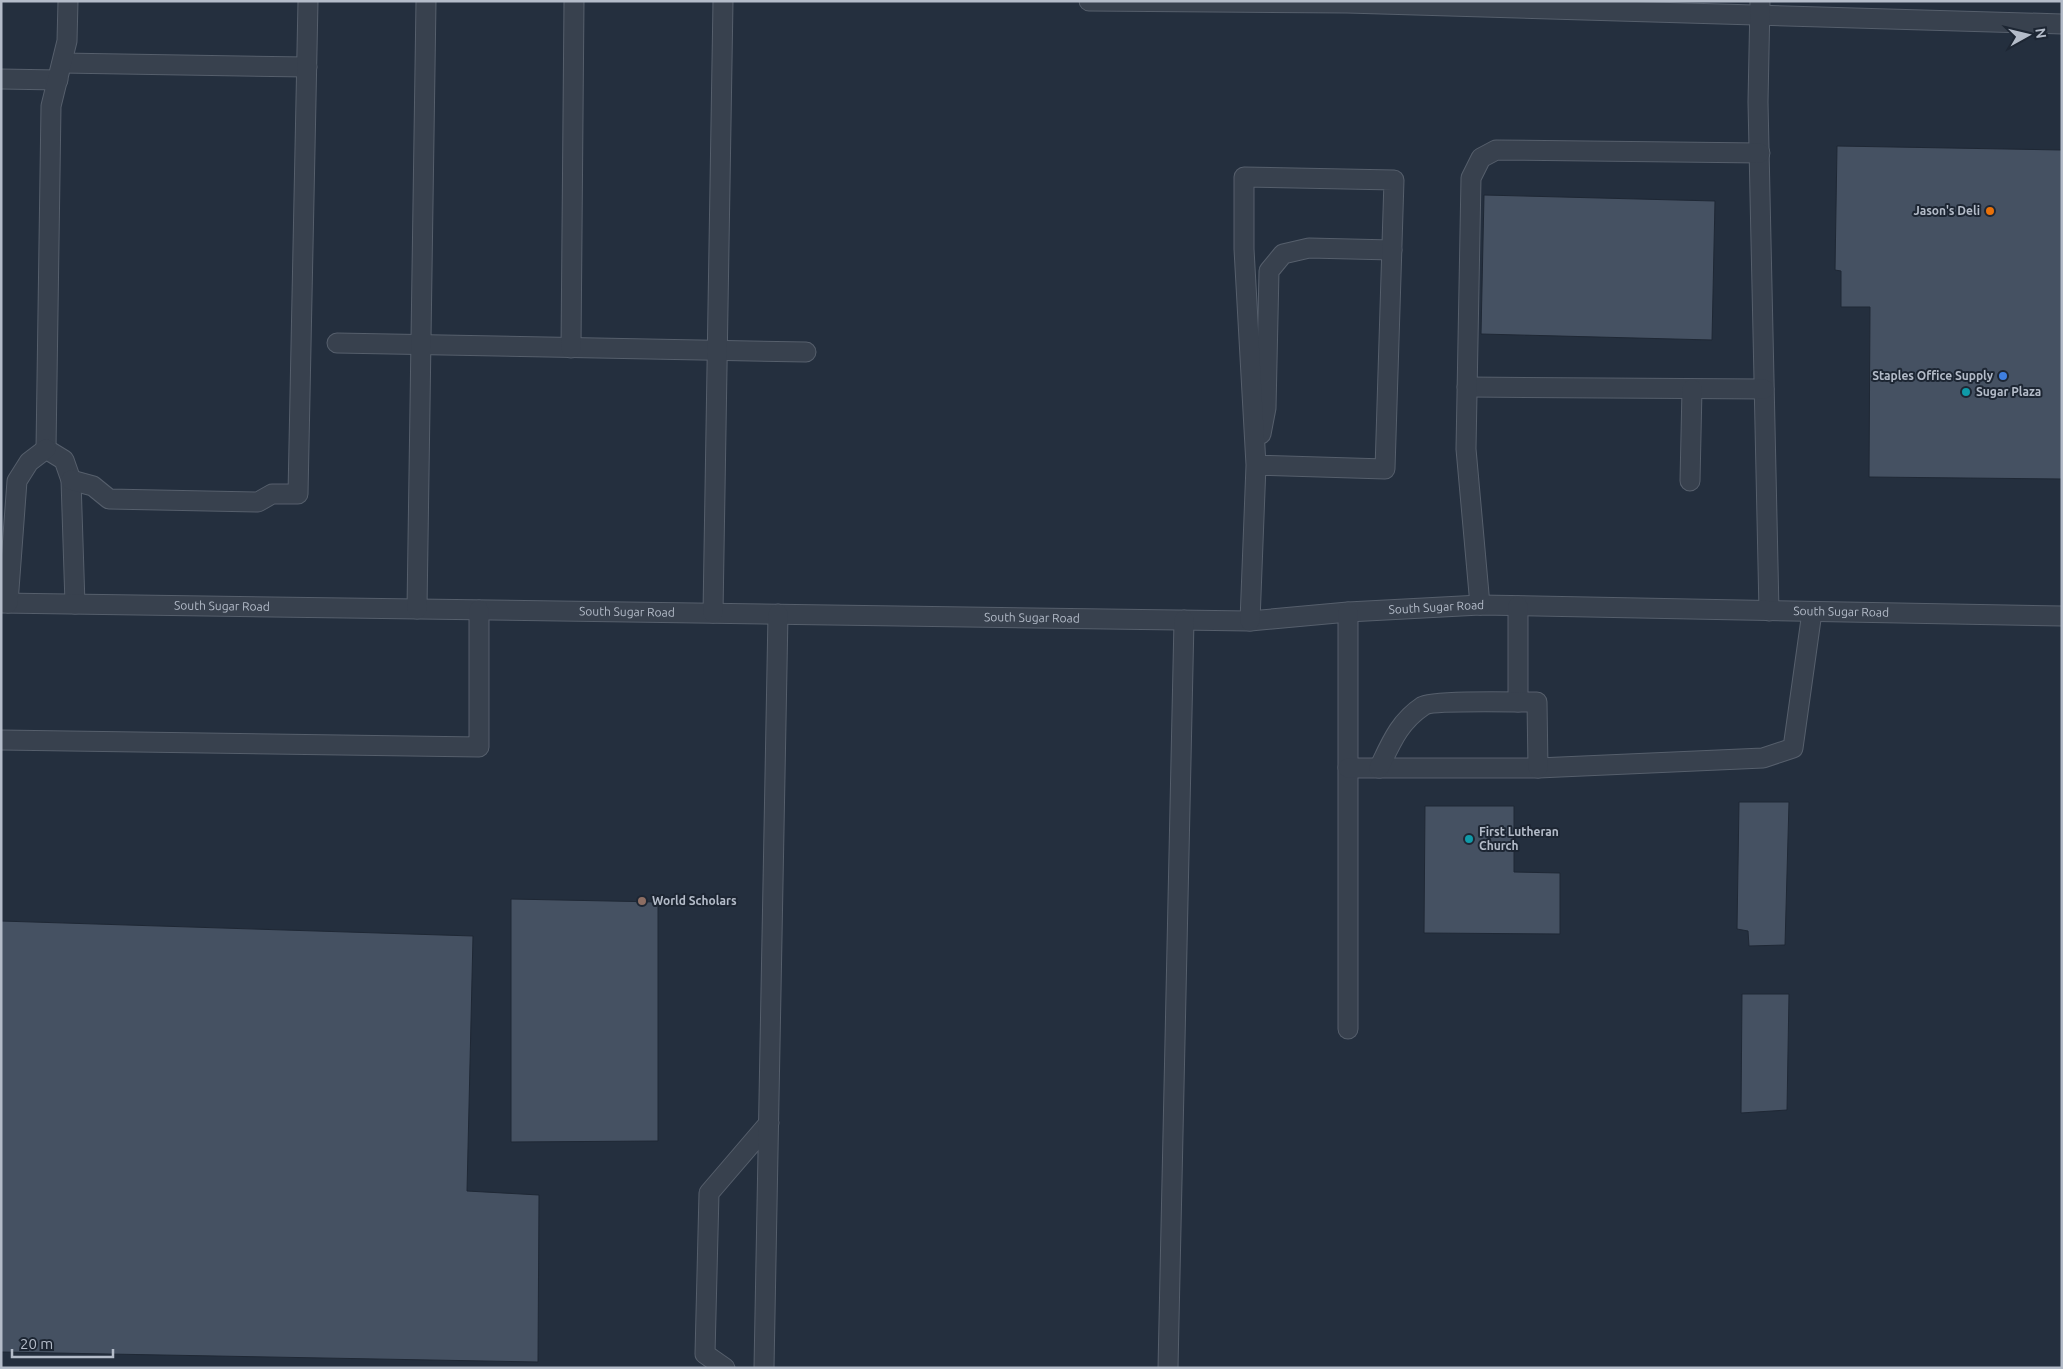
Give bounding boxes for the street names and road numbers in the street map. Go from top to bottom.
street label: South Sugar Road [174,598,270,613]
street label: South Sugar Road [1388,598,1484,616]
street label: South Sugar Road [579,604,675,619]
street label: South Sugar Road [1793,604,1889,619]
street label: South Sugar Road [984,610,1080,625]

